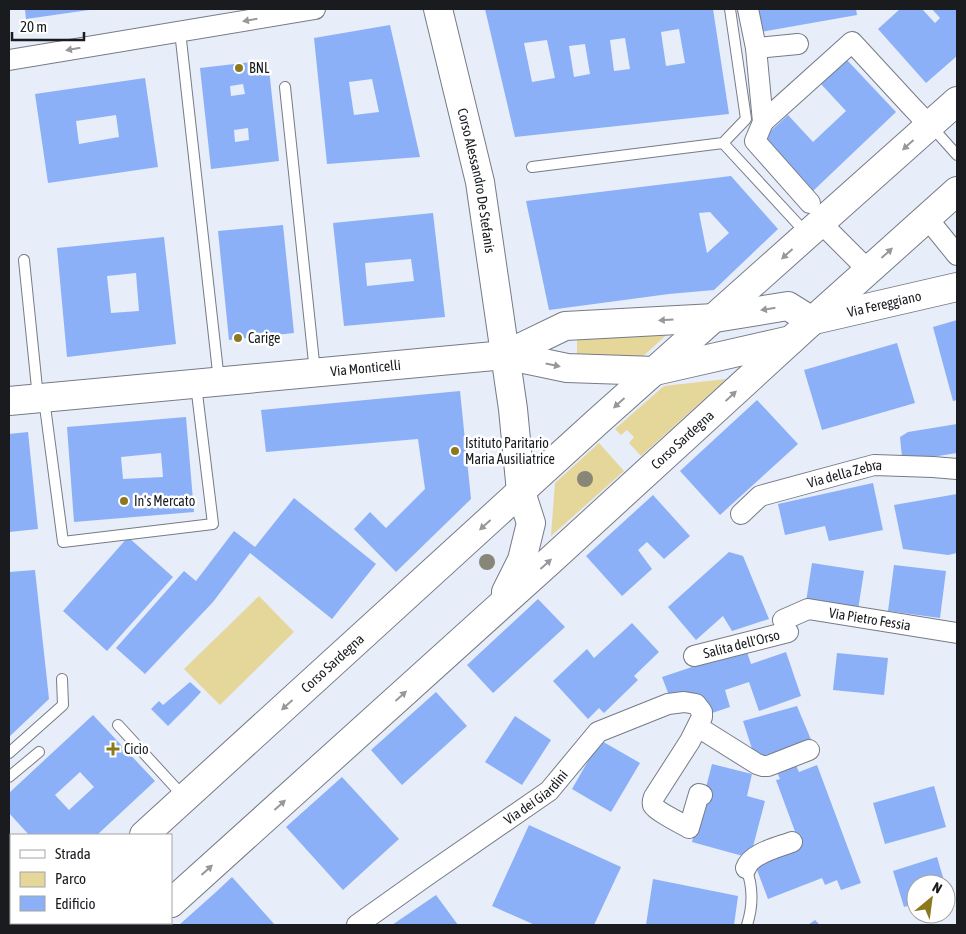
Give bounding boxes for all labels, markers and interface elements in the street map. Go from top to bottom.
scale bar [12,10,85,42]
one-way arrow [242,16,258,24]
text: 20 m [20,18,47,35]
one-way arrow [64,46,80,54]
place label: BNL [249,60,270,76]
marker: BNL [233,62,245,74]
street label: Corso Alessandro De Stefanis [454,106,498,254]
one-way arrow [902,139,914,151]
one-way arrow [881,247,893,259]
one-way arrow [780,248,793,259]
street label: Via Fereggiano [845,288,923,320]
one-way arrow [760,305,776,313]
one-way arrow [658,317,674,325]
place label: Carige [248,330,280,346]
marker: Carige [232,332,244,344]
street label: Via Monticelli [329,357,401,379]
one-way arrow [545,361,560,369]
one-way arrow [724,390,736,402]
one-way arrow [613,397,625,409]
street label: Corso Sardegna [648,407,717,472]
place label: Istituto Paritario Maria Ausiliatrice [465,435,555,467]
marker: Istituto Paritario Maria Ausiliatrice [449,445,461,457]
street label: Via della Zebra [805,457,883,491]
place label: In's Mercato [134,493,195,509]
marker: In's Mercato [118,495,130,507]
one-way arrow [479,519,492,530]
one-way arrow [539,558,551,570]
street label: Via Pietro Fessia [828,604,912,633]
street label: Salita dell'Orso [701,626,781,661]
street label: Corso Sardegna [298,631,367,696]
one-way arrow [394,690,407,701]
one-way arrow [282,699,294,711]
place label: Cicìo [124,741,149,757]
marker: Cicìo [106,742,120,756]
street label: Via dei Giardini [501,767,571,828]
one-way arrow [274,799,287,810]
legend [10,834,172,924]
text: Strada [55,845,91,862]
one-way arrow [201,864,213,876]
text: Parco [55,870,86,887]
north arrow [906,874,956,924]
text: N [930,879,945,897]
text: Edificio [55,895,96,912]

